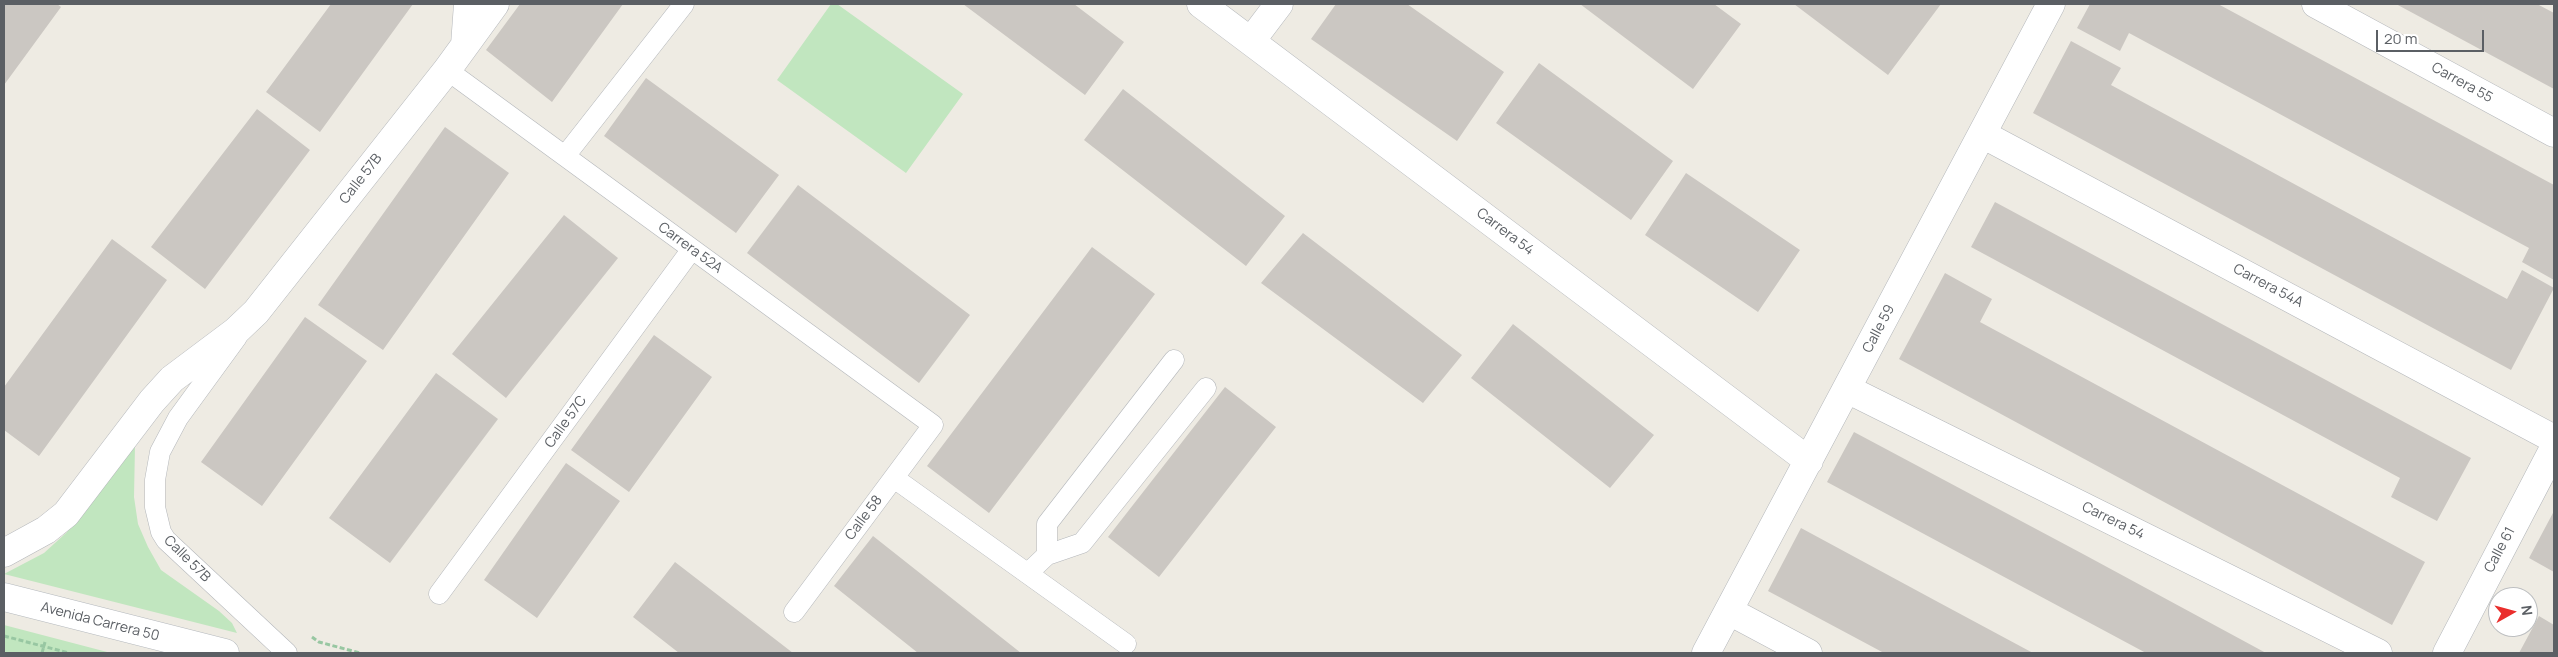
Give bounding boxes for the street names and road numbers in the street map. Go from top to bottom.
street label: Carrera 55 [2428,59,2496,107]
street label: Calle 57B [336,151,386,207]
street label: Carrera 54 [1473,205,1537,259]
street label: Carrera 52A [655,219,725,277]
street label: Carrera 54A [2230,261,2306,311]
street label: Calle 59 [1859,302,1899,356]
street label: Calle 57C [541,393,591,451]
street label: Calle 58 [842,492,886,544]
street label: Carrera 54 [2079,499,2147,543]
street label: Calle 61 [2481,524,2519,576]
street label: Calle 57B [160,532,214,586]
street label: Avenida Carrera 50 [39,599,161,645]

